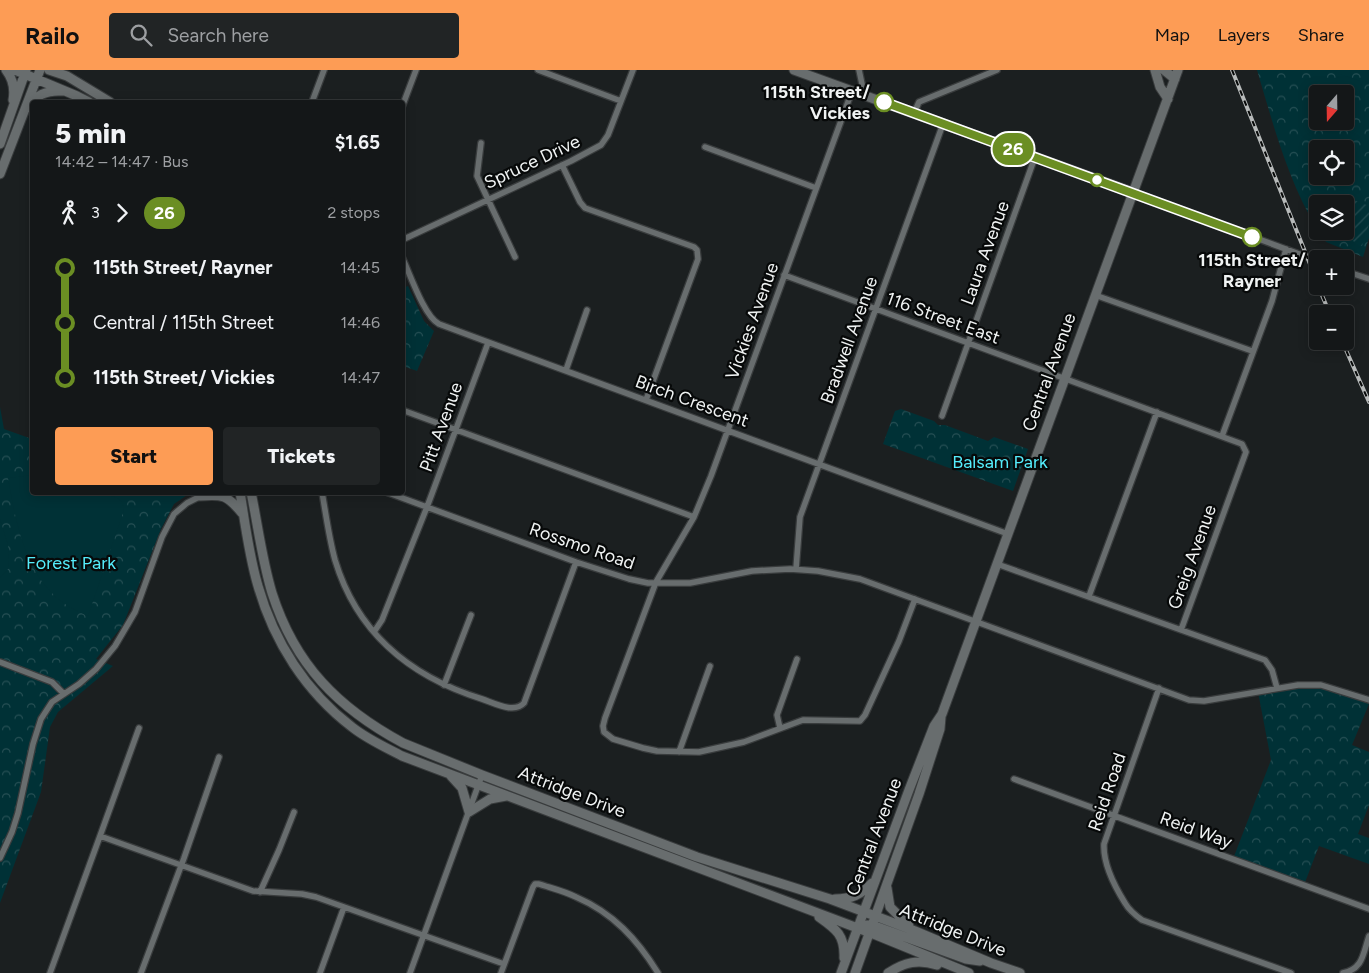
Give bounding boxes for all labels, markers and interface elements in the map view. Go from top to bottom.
search box [109,13,459,58]
text: Railo [25,21,79,50]
icon: search [127,21,155,49]
text: Search here [167,24,269,47]
text: Map [1155,24,1190,46]
text: Layers [1218,24,1270,46]
text: Share [1298,24,1344,46]
place label: 115th Street/ Vickies [763,81,871,124]
north arrow [1309,85,1354,130]
map controls [1309,85,1354,350]
marker: 115th Street/ Vickies [874,92,894,112]
text: 5 min [55,116,126,150]
street label: Spruce Drive [480,130,584,194]
text: $1.65 [335,131,380,154]
line badge: 26 [990,133,1036,165]
text: 26 [1003,138,1023,160]
button: locate [1309,140,1354,185]
text: 14:42 – 14:47 · Bus [55,152,188,171]
unlabelled marker [1090,173,1104,187]
button: layers [1309,195,1354,240]
street label: Laura Avenue [956,198,1014,308]
icon: walk [55,199,83,227]
icon: forward [108,199,136,227]
text: 26 [154,202,175,224]
text: 3 [91,203,100,222]
text: 2 stops [327,203,380,222]
marker: 115th Street/ Rayner [1242,227,1262,247]
place label: 115th Street/ Rayner [1198,249,1306,292]
button: + [1309,250,1354,295]
text: 115th Street/ Rayner [93,256,272,279]
text: 14:45 [340,258,380,277]
street label: Vickies Avenue [721,259,783,382]
street label: Bradwell Avenue [816,273,882,407]
street label: 116 Street East [883,287,1003,349]
button: − [1309,305,1354,350]
street label: Central Avenue [1017,310,1081,434]
text: Central / 115th Street [93,311,274,334]
text: 14:46 [340,313,380,332]
text: 115th Street/ Vickies [93,366,275,389]
text: 14:47 [341,368,380,387]
street label: Birch Crescent [632,370,752,432]
street label: Pitt Avenue [415,379,467,475]
button: Start [55,427,213,485]
button: Tickets [223,427,380,485]
park label: Balsam Park [952,451,1048,473]
street label: Greig Avenue [1163,502,1221,612]
street label: Rossmo Road [526,518,638,574]
park label: Forest Park [26,552,116,574]
street label: Reid Road [1083,750,1131,834]
street label: Attridge Drive [515,761,629,823]
street label: Central Avenue [841,775,907,899]
street label: Reid Way [1157,807,1236,853]
street label: Attridge Drive [896,899,1010,961]

